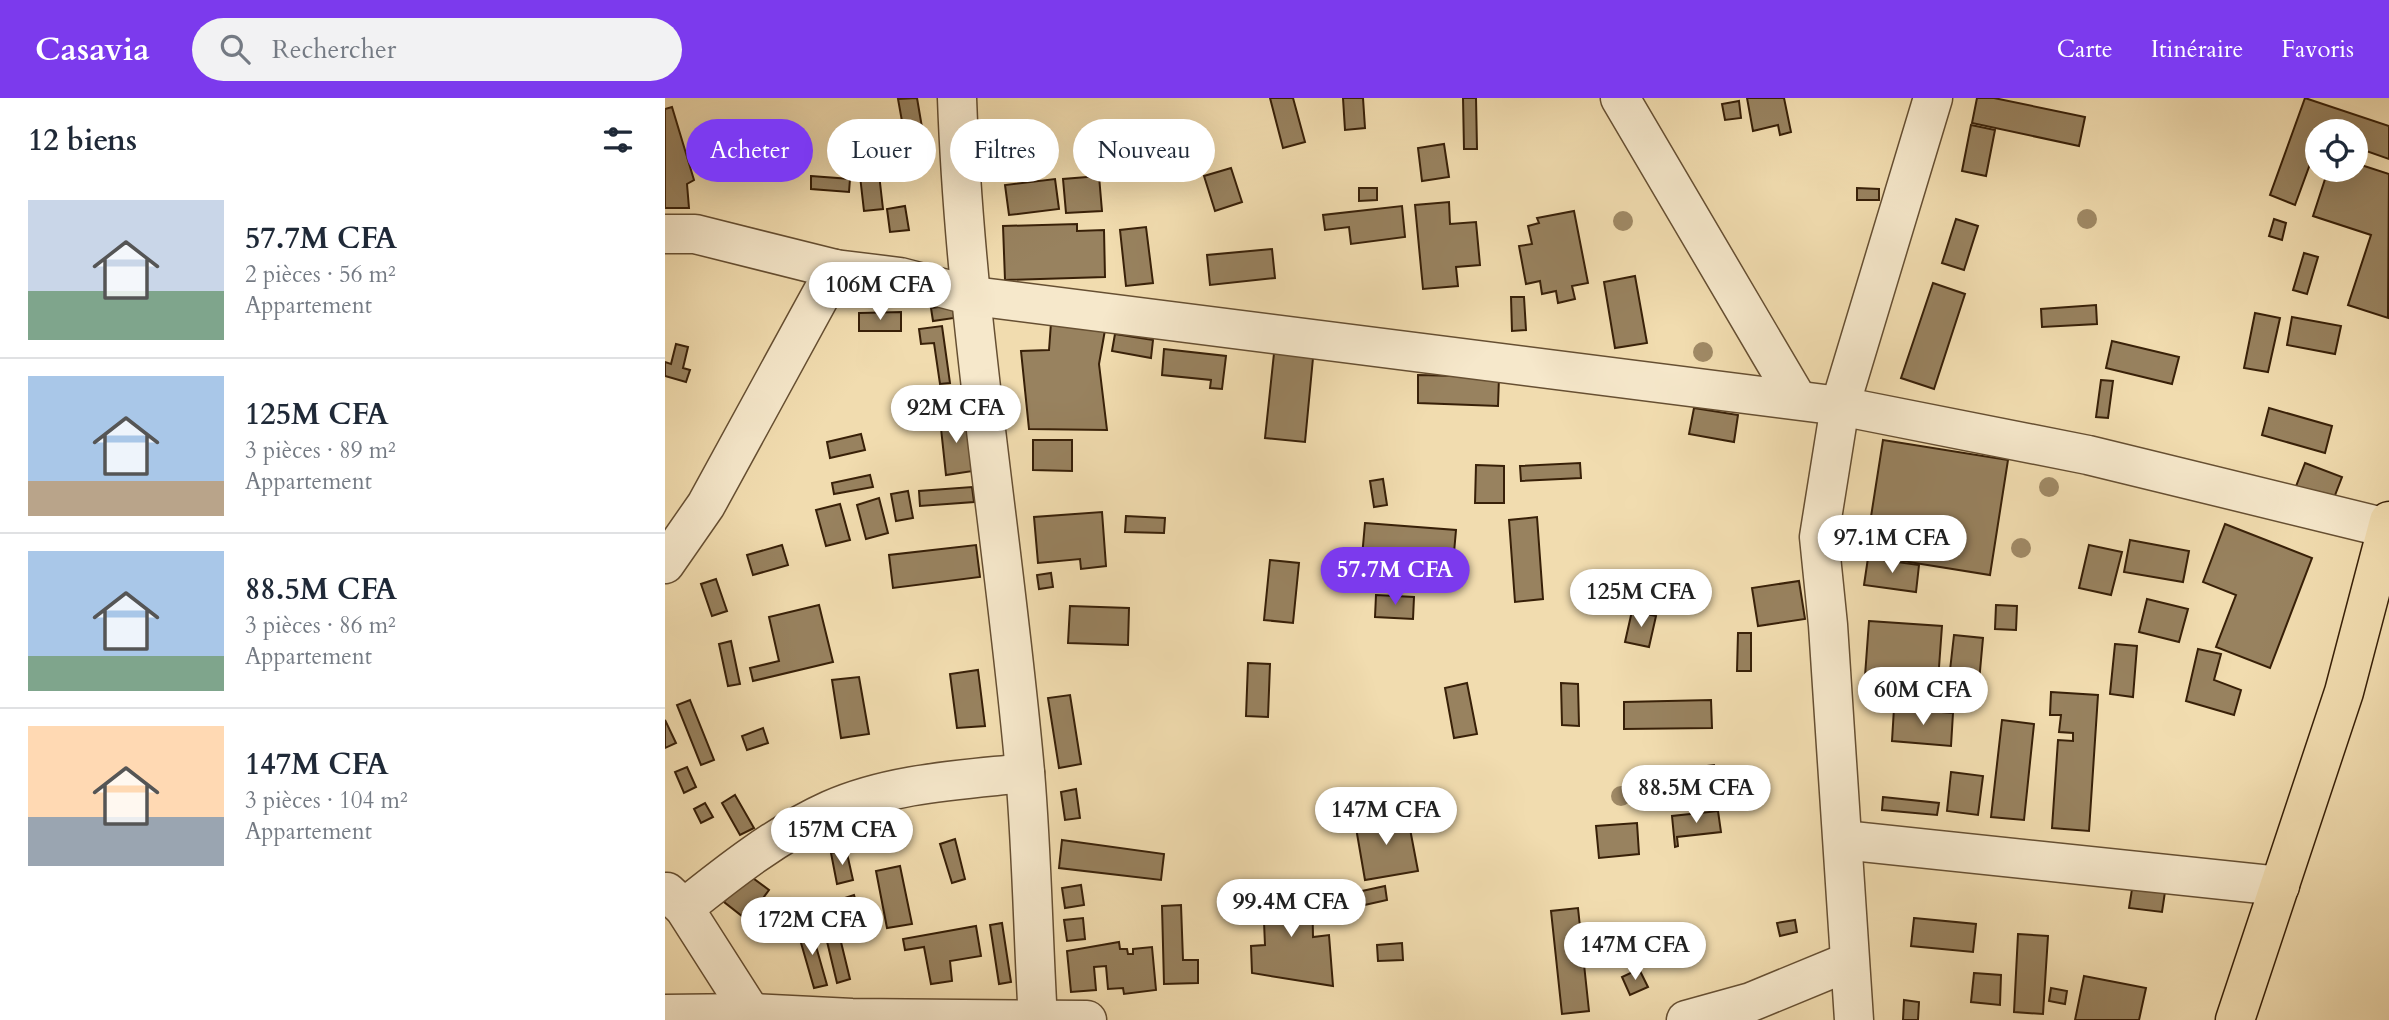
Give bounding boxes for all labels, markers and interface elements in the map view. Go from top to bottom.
search box [192,18,682,81]
text: Casavia [35,27,150,72]
icon: search [216,30,254,68]
text: Rechercher [272,32,396,67]
text: Carte [2057,33,2113,66]
text: Itinéraire [2151,33,2243,66]
text: Favoris [2281,33,2354,66]
chip: Acheter [686,119,813,182]
chip: Louer [827,119,936,182]
chip: Filtres [950,119,1059,182]
chip: Nouveau [1073,119,1215,182]
map controls [2305,119,2368,182]
button: locate [2305,119,2368,182]
text: 12 biens [28,120,137,161]
icon: filters [599,121,637,159]
text: 57.7M CFA [245,218,397,259]
icon: home [84,228,168,312]
text: 2 pièces · 56 m² [245,259,396,290]
pin: 106M CFA [808,262,952,322]
text: 106M CFA [825,269,935,300]
text: Appartement [245,290,372,321]
pin: 92M CFA [891,386,1021,445]
text: 92M CFA [907,392,1005,423]
text: 125M CFA [245,394,389,435]
icon: home [84,404,168,488]
text: 3 pièces · 89 m² [245,435,396,466]
text: Appartement [245,466,372,497]
pin: 97.1M CFA [1812,516,1972,575]
text: 97.1M CFA [1834,522,1950,553]
pin: 57.7M CFA [1315,547,1475,607]
text: 57.7M CFA [1337,554,1453,585]
text: 88.5M CFA [245,569,397,610]
pin: 125M CFA [1569,570,1713,629]
text: 125M CFA [1586,576,1696,607]
icon: home [84,579,168,663]
text: 3 pièces · 86 m² [245,610,396,641]
text: Appartement [245,641,372,672]
pin: 60M CFA [1858,668,1988,727]
text: 60M CFA [1874,674,1972,705]
text: 147M CFA [245,744,389,785]
icon: home [84,754,168,838]
pin: 88.5M CFA [1616,766,1776,825]
text: 88.5M CFA [1638,772,1754,803]
text: 3 pièces · 104 m² [245,785,408,816]
pin: 147M CFA [1314,788,1458,847]
text: 147M CFA [1331,794,1441,825]
pin: 157M CFA [770,808,914,867]
text: 157M CFA [787,814,897,845]
text: Appartement [245,816,372,847]
pin: 99.4M CFA [1211,880,1371,939]
text: 99.4M CFA [1233,886,1349,917]
pin: 172M CFA [740,898,884,957]
text: 172M CFA [757,904,867,935]
pin: 147M CFA [1563,922,1707,982]
text: 147M CFA [1580,929,1690,960]

